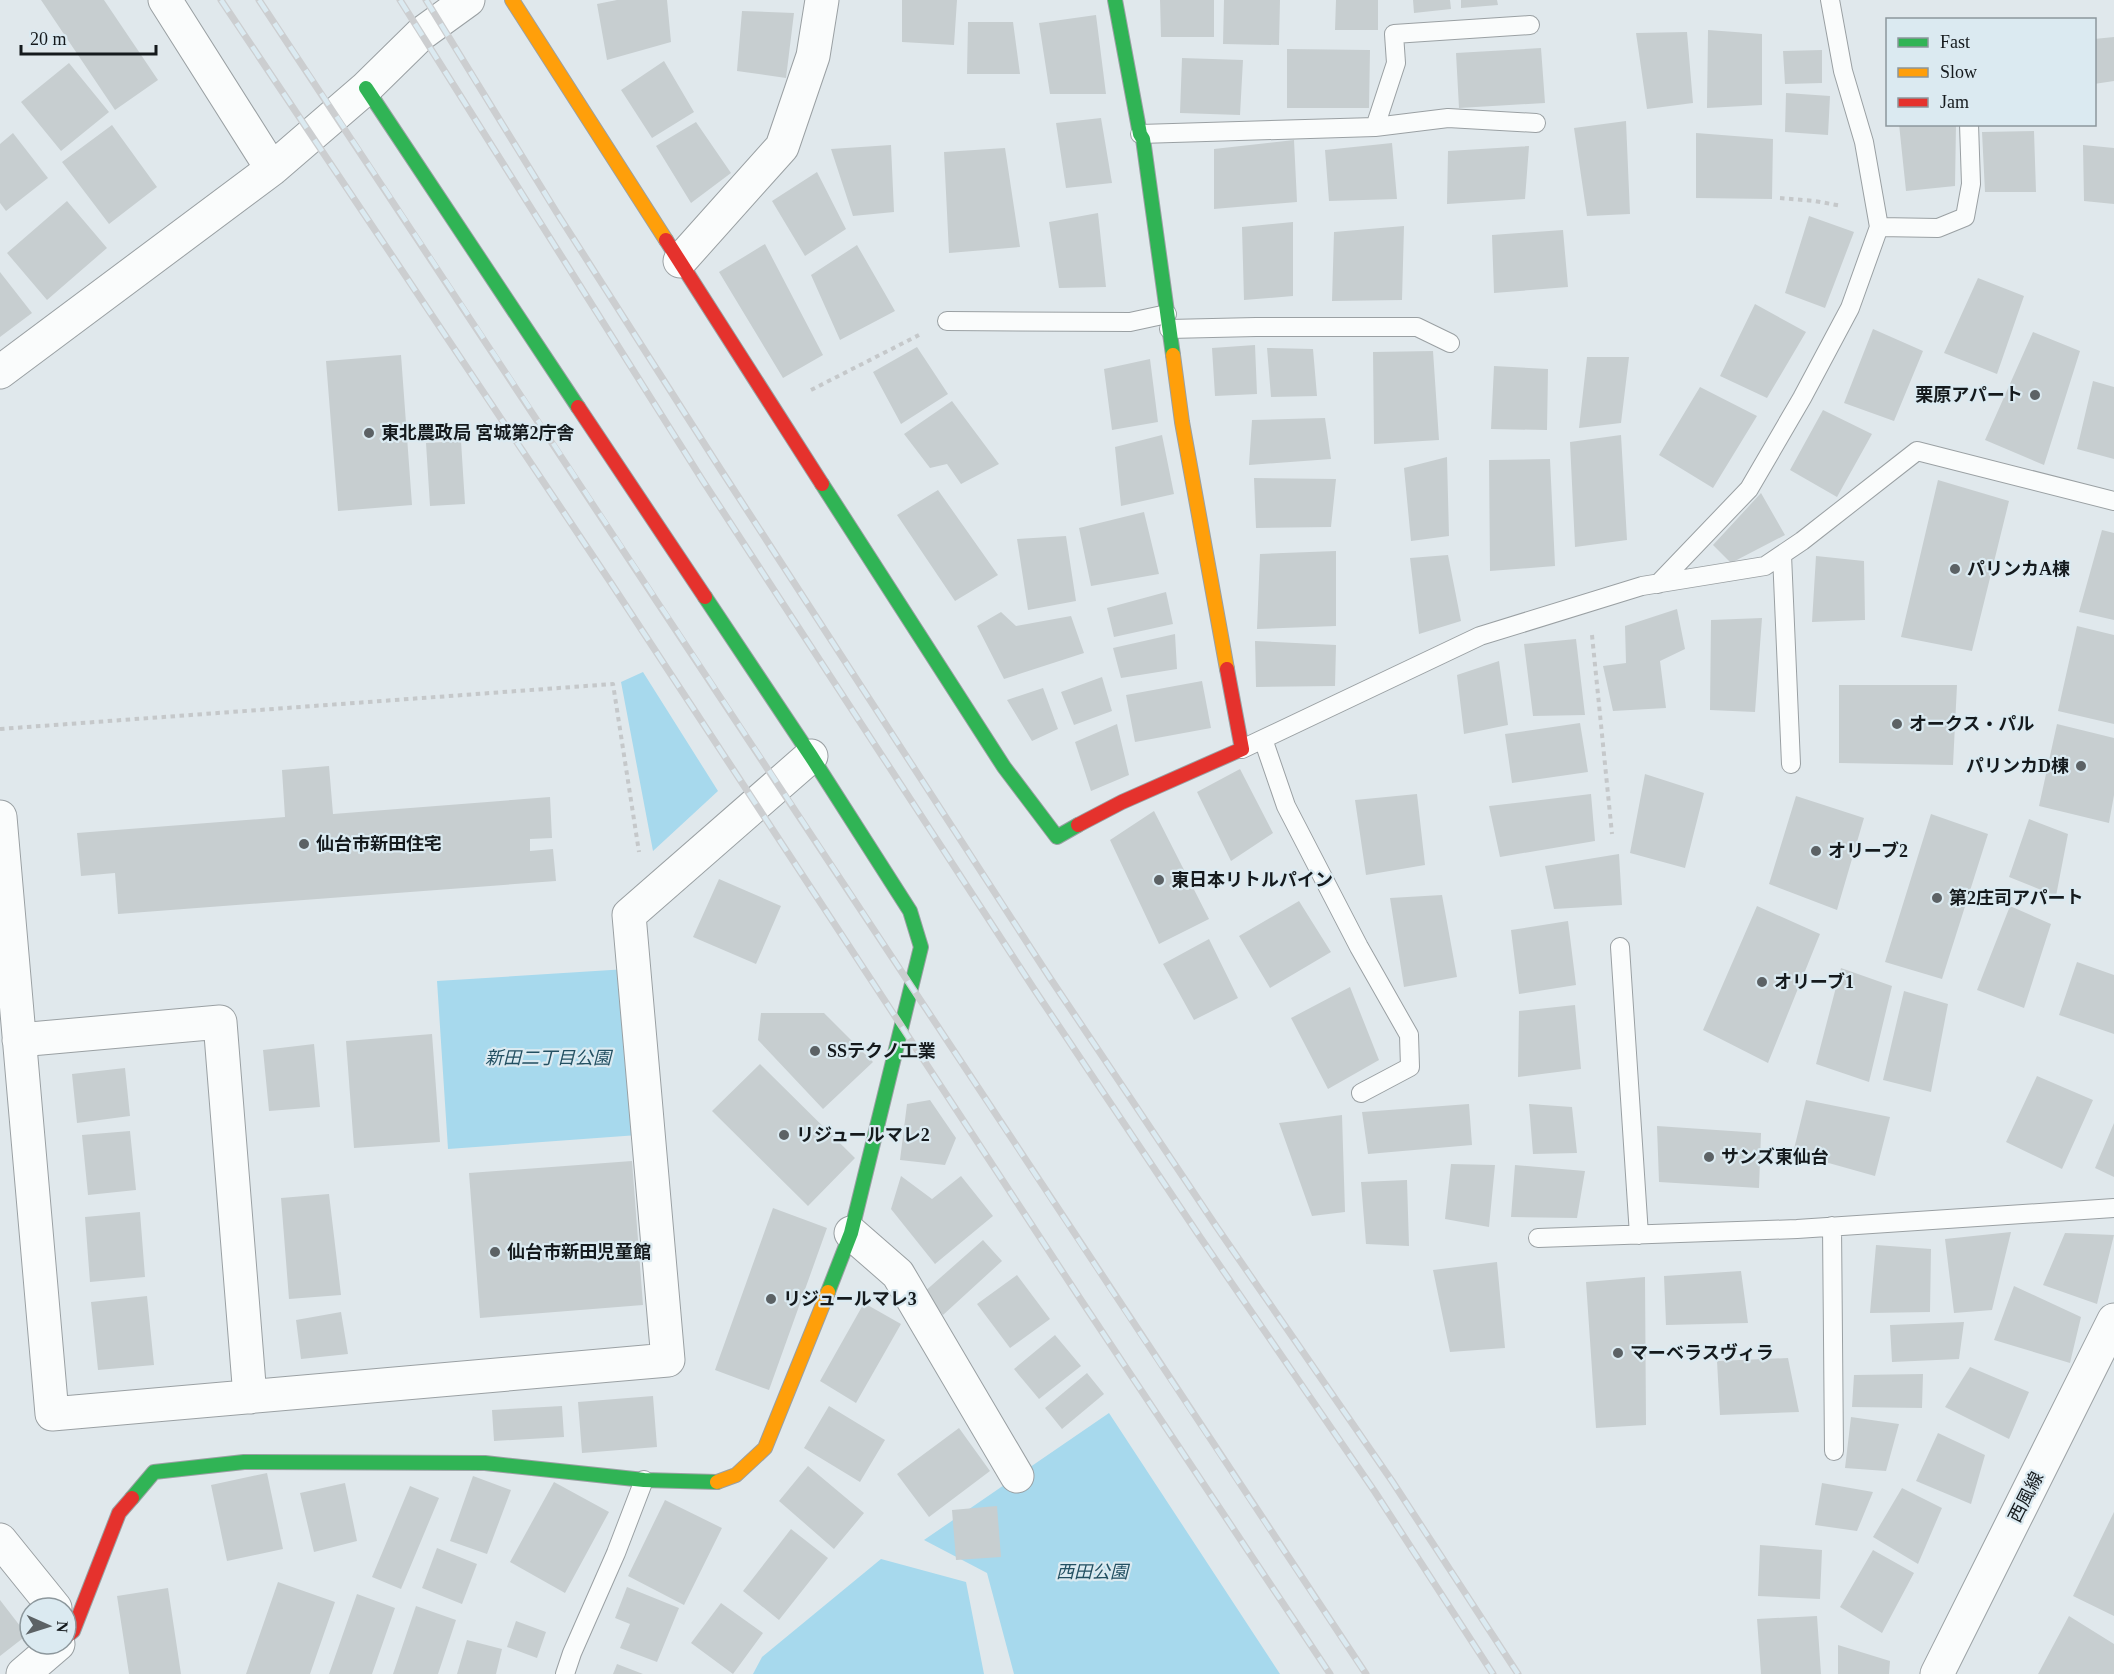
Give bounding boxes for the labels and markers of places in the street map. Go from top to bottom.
place label: 栗原アパート [1915,385,2023,405]
marker: 栗原アパート [2028,388,2042,402]
place label: 東北農政局 宮城第2庁舎 [381,422,575,443]
marker: 東北農政局 宮城第2庁舎 [362,426,376,440]
place label: パリンカA棟 [1967,559,2070,579]
marker: パリンカA棟 [1948,562,1962,576]
place label: オークス・パル [1909,714,2034,734]
marker: オークス・パル [1890,717,1904,731]
place label: パリンカD棟 [1966,756,2069,776]
marker: パリンカD棟 [2074,759,2088,773]
place label: 仙台市新田住宅 [316,834,442,854]
marker: 仙台市新田住宅 [297,837,311,851]
place label: オリーブ2 [1828,841,1908,861]
marker: オリーブ2 [1809,844,1823,858]
place label: 東日本リトルパイン [1171,870,1333,890]
marker: 東日本リトルパイン [1152,873,1166,887]
place label: 第2庄司アパート [1949,888,2084,908]
marker: 第2庄司アパート [1930,891,1944,905]
place label: オリーブ1 [1774,972,1854,992]
marker: オリーブ1 [1755,975,1769,989]
place label: SSテクノ工業 [827,1041,936,1061]
marker: SSテクノ工業 [808,1044,822,1058]
place label: リジュールマレ2 [796,1125,930,1145]
marker: リジュールマレ2 [777,1128,791,1142]
place label: サンズ東仙台 [1721,1147,1829,1167]
marker: サンズ東仙台 [1702,1150,1716,1164]
place label: 仙台市新田児童館 [507,1242,651,1262]
marker: 仙台市新田児童館 [488,1245,502,1259]
place label: リジュールマレ3 [783,1289,917,1309]
marker: リジュールマレ3 [764,1292,778,1306]
place label: マーベラスヴィラ [1630,1342,1774,1363]
marker: マーベラスヴィラ [1611,1346,1625,1360]

